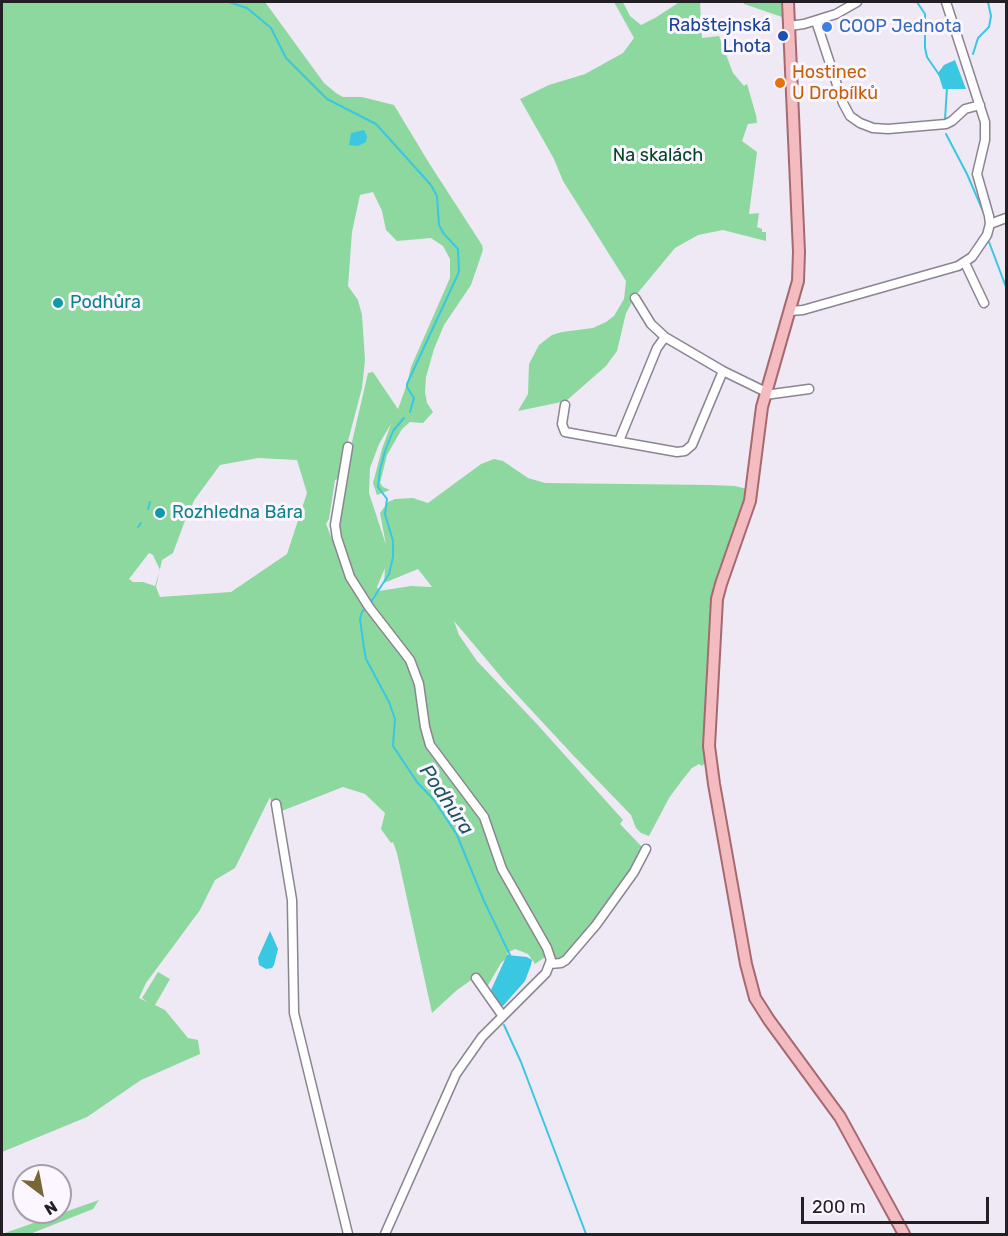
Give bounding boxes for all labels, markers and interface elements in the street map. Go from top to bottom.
place label: Rabštejnská Lhota [669,15,771,57]
place label: COOP Jednota [839,16,962,38]
marker: COOP Jednota [820,20,834,34]
marker: Rabštejnská Lhota [776,29,790,43]
place label: Hostinec U Drobílků [792,62,878,104]
marker: Hostinec U Drobílků [773,76,787,90]
park label: Na skalách [613,145,703,167]
place label: Podhůra [70,292,141,314]
marker: Podhůra [51,296,65,310]
place label: Rozhledna Bára [172,502,303,524]
marker: Rozhledna Bára [153,506,167,520]
water label: Podhůra [414,760,478,840]
north arrow [12,1164,72,1224]
scale bar [804,1185,992,1223]
text: 200 m [812,1196,866,1218]
text: N [41,1197,61,1219]

